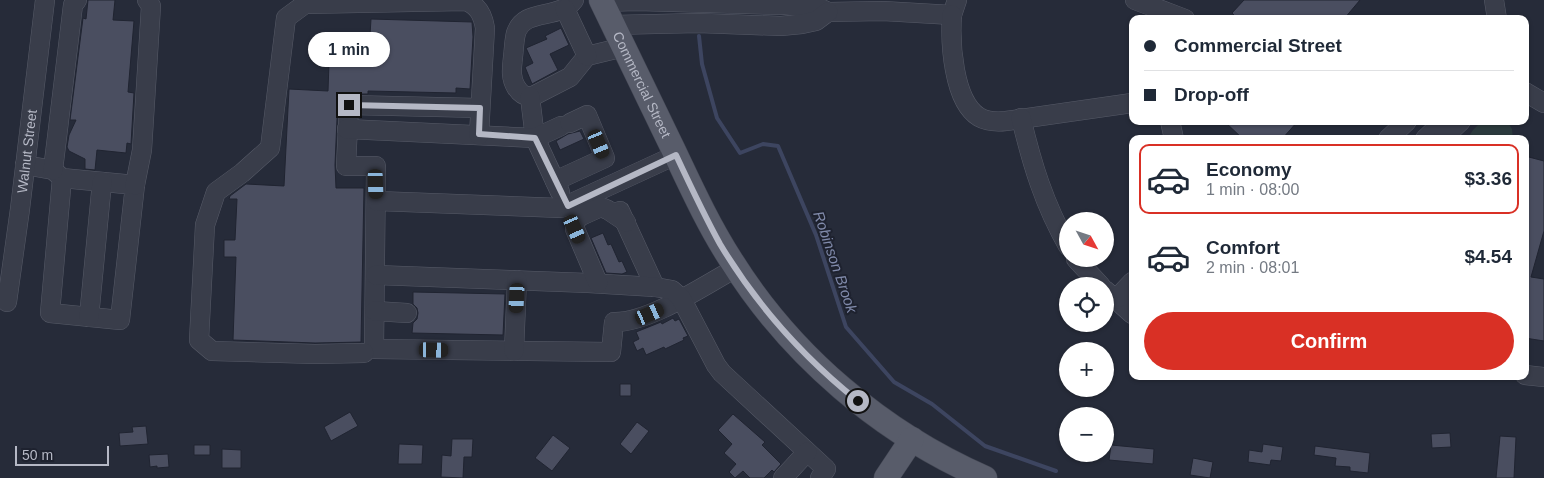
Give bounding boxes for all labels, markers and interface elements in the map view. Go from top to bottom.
street label: Commercial Street [610,29,674,140]
callout: 1 min [308,32,390,68]
text: Commercial Street [1174,35,1342,56]
text: 1 min [328,41,370,58]
text: Drop-off [1174,84,1249,105]
route end [338,94,360,116]
street label: Walnut Street [14,108,40,194]
car [586,127,611,161]
icon: car [1146,157,1191,202]
text: Economy [1206,159,1292,180]
text: $3.36 [1464,168,1512,189]
car [367,169,384,199]
text: 1 min · 08:00 [1206,181,1299,198]
water label: Robinson Brook [810,209,861,316]
car [562,212,587,246]
north arrow [1059,212,1114,268]
map controls [1059,212,1114,462]
icon: car [1146,235,1191,280]
text: Comfort [1206,237,1280,258]
text: $4.54 [1464,246,1512,267]
text: 2 min · 08:01 [1206,259,1299,276]
button: locate [1059,277,1114,332]
car [508,283,525,313]
car [633,301,666,327]
button: Confirm [1144,312,1514,370]
car [418,342,449,358]
button: + [1059,342,1114,397]
route start [847,390,869,412]
button: − [1059,407,1114,462]
scale bar [15,443,109,466]
text: 50 m [22,447,53,463]

